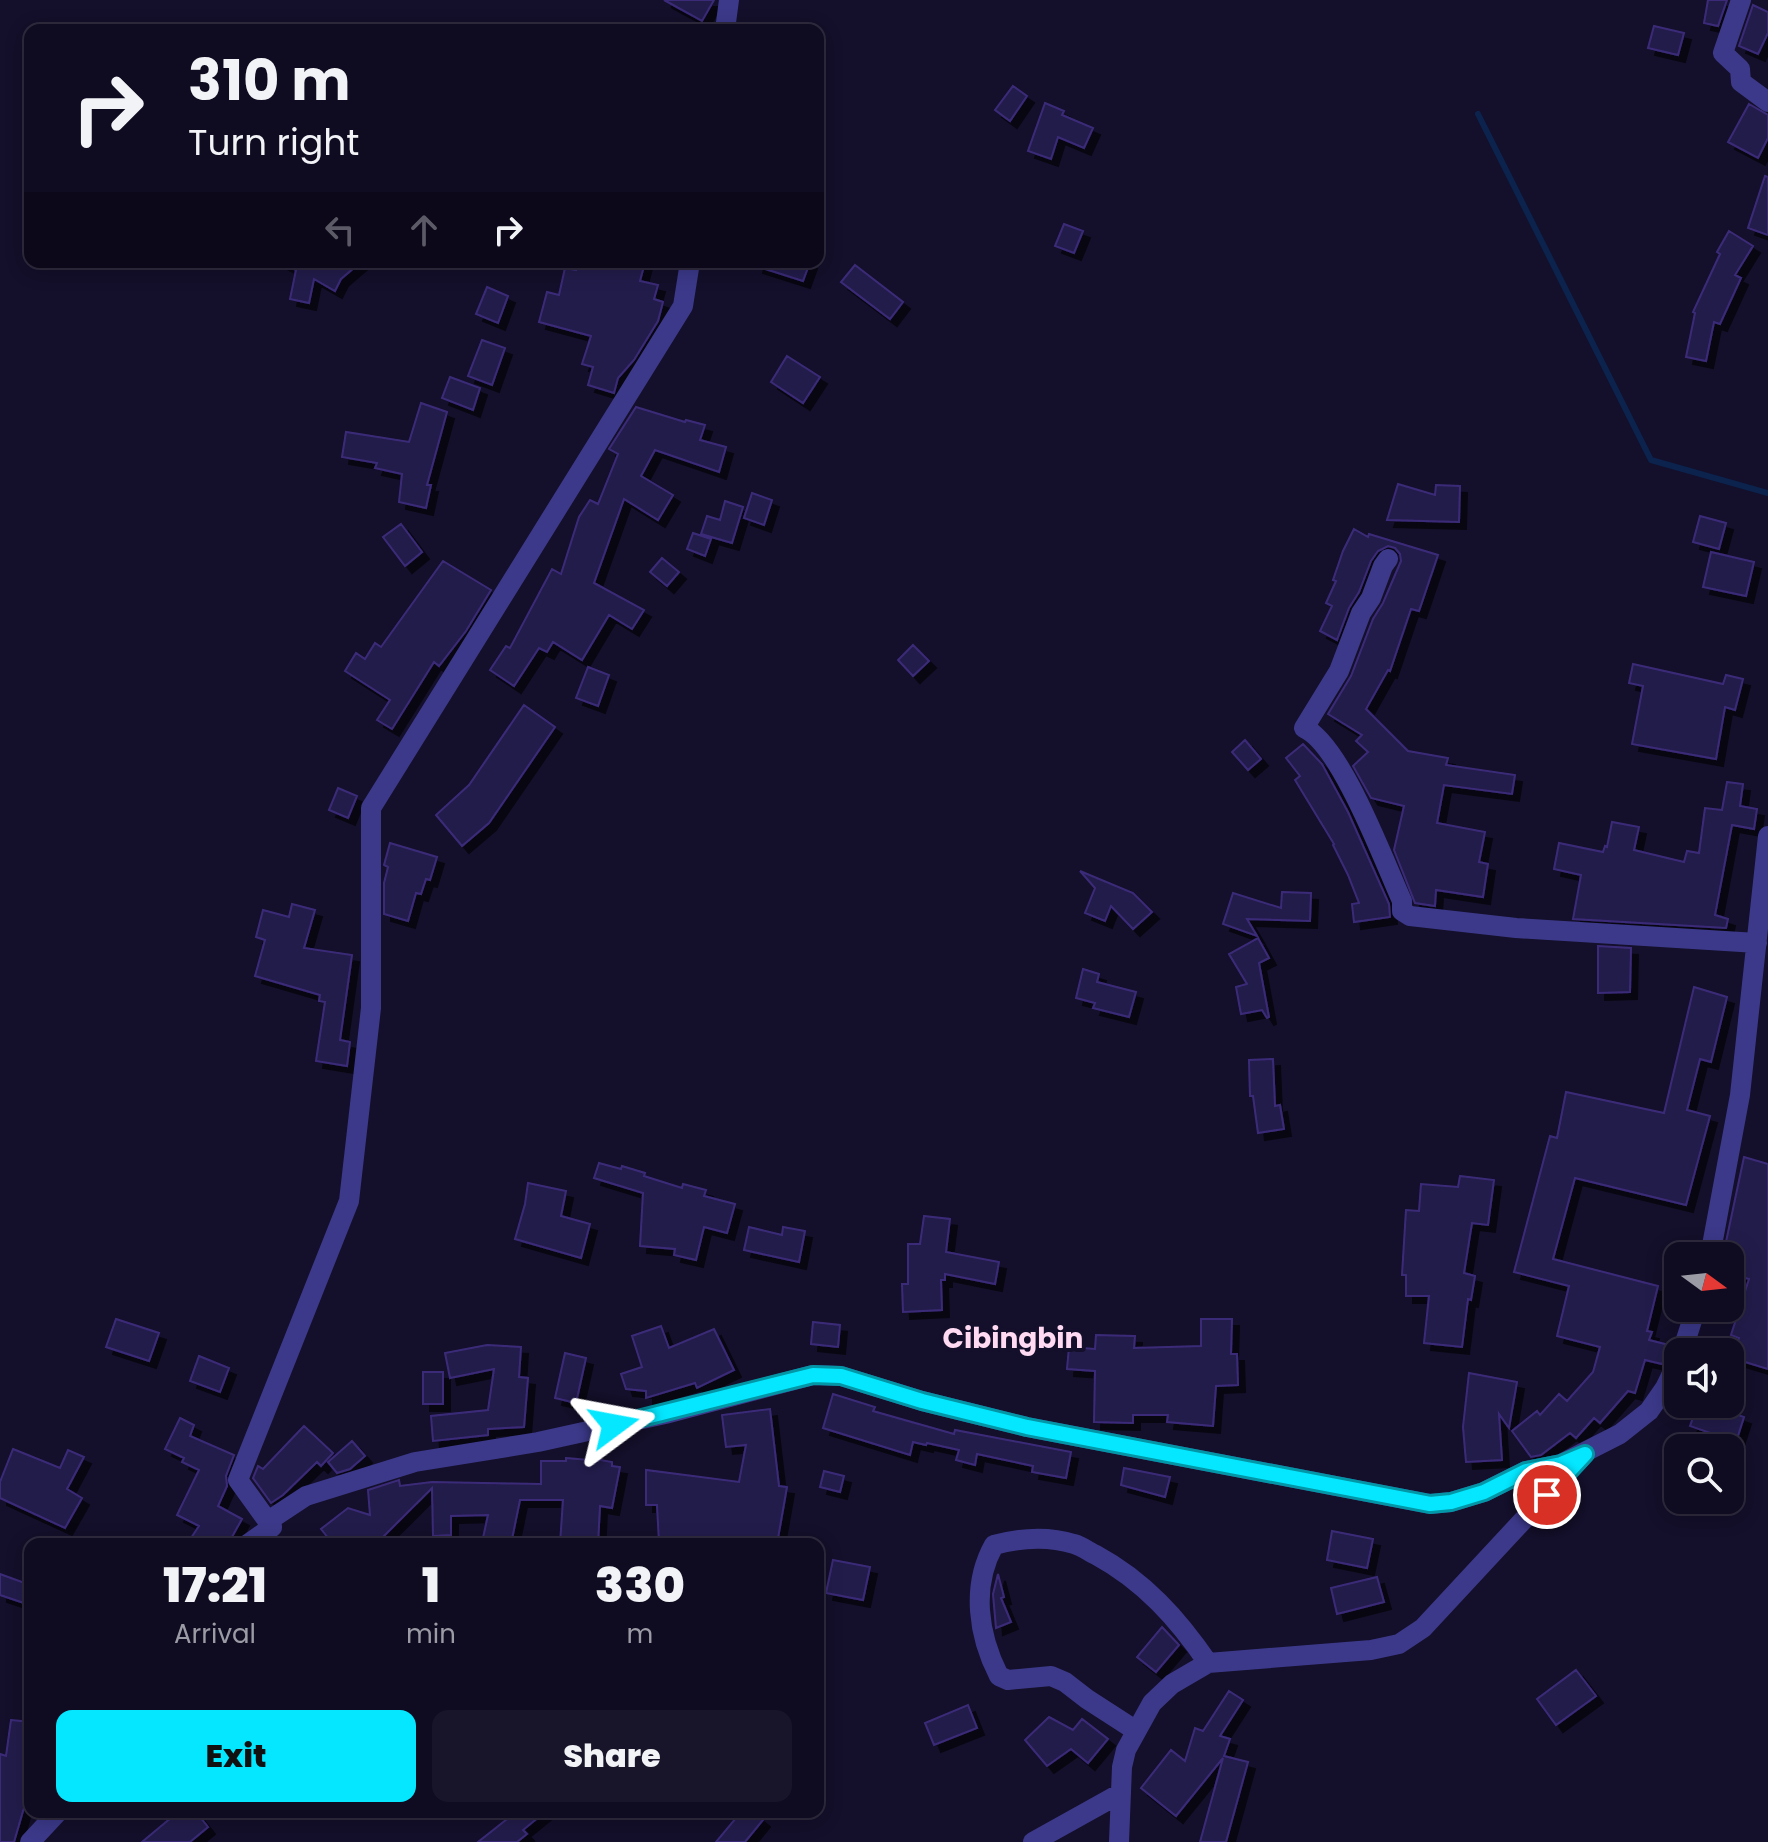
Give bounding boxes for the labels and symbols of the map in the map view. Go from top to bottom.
north arrow [1664,1242,1744,1322]
district label: Cibingbin [943,1319,1083,1358]
position arrow [572,1383,656,1467]
pin [1513,1461,1581,1529]

